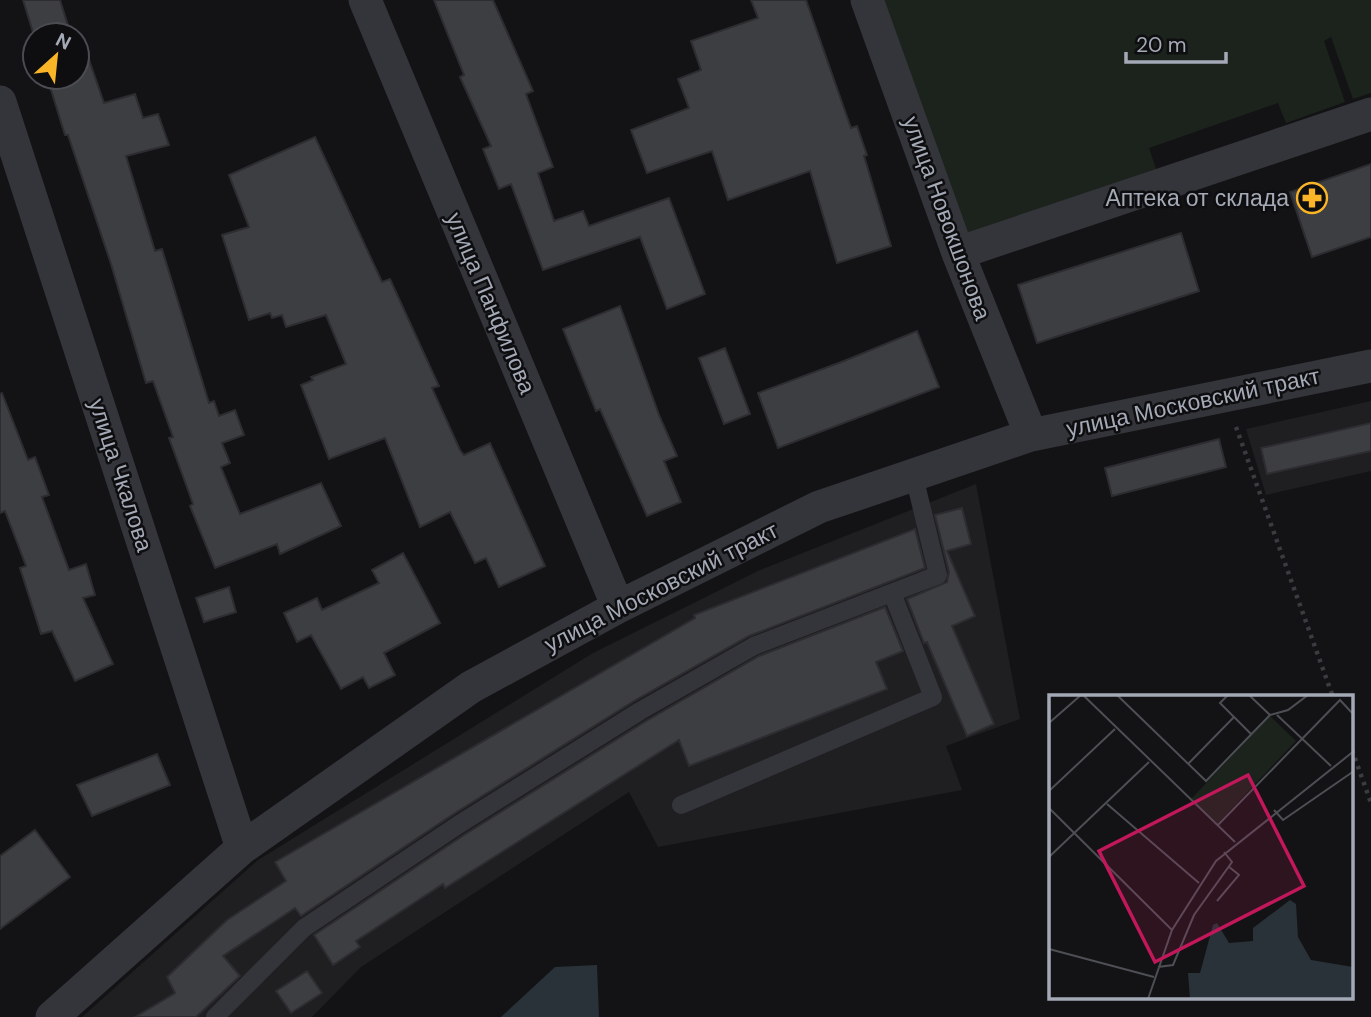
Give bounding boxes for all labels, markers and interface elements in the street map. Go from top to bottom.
north arrow [21,21,91,91]
scale bar [1126,21,1226,65]
text: N [52,27,75,56]
text: 20 m [1136,31,1187,59]
street label: улица Новокшонова [896,112,998,324]
pharmacy icon: Аптека от склада [1295,181,1329,215]
place label: Аптека от склада [1105,183,1289,213]
street label: улица Панфилова [439,208,543,399]
street label: улица Московский тракт [1063,360,1323,444]
street label: улица Чкалова [82,395,160,556]
street label: улица Московский тракт [539,515,783,659]
inset map [1049,695,1354,1000]

